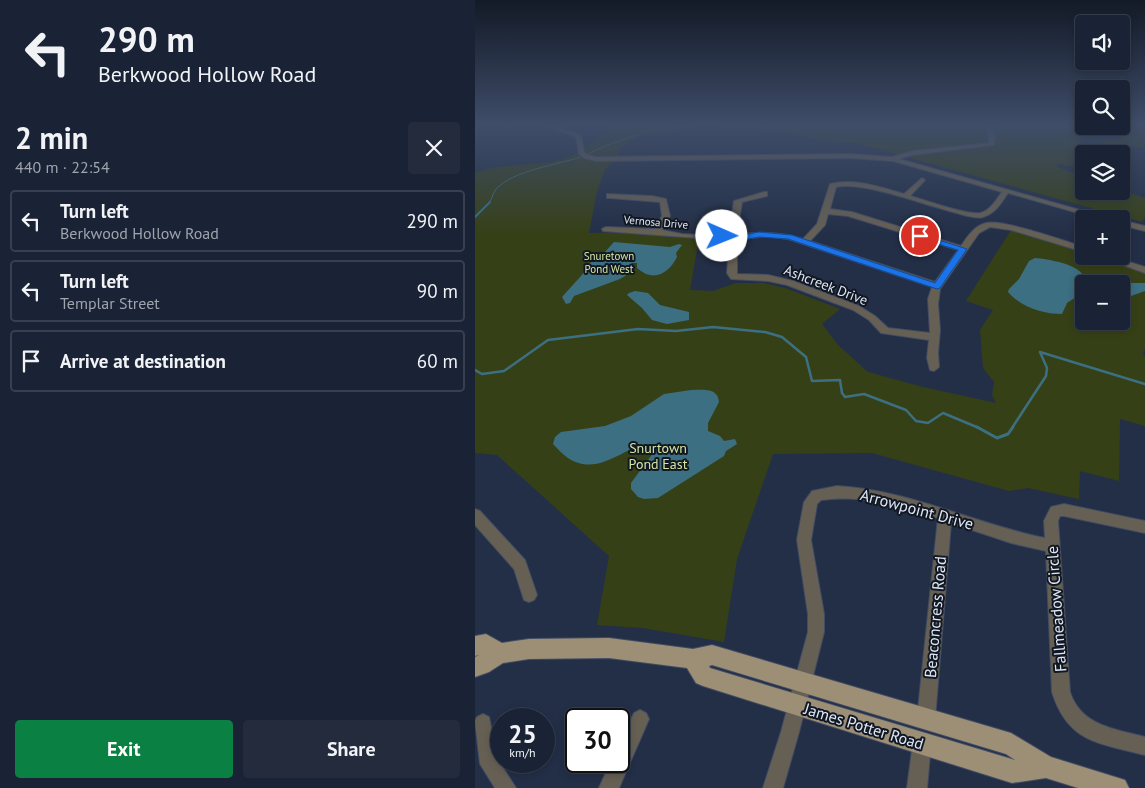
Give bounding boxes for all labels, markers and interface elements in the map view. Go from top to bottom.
map controls [1075,15,1130,330]
button: sound [1075,15,1130,70]
text: 290 m [98,16,195,62]
icon: left [15,20,80,85]
text: Berkwood Hollow Road [98,60,316,88]
button: search [1075,80,1130,135]
text: 2 min [15,118,88,157]
button: close [408,122,460,174]
button: layers [1075,145,1130,200]
text: 440 m · 22:54 [15,157,110,177]
text: Turn left [60,199,129,223]
icon: left [17,207,45,235]
text: 290 m [406,209,458,233]
position arrow [695,209,747,261]
button: + [1075,210,1130,265]
street label: Vernosa Drive [622,212,689,232]
pin [899,215,941,257]
icon: arrive [906,222,934,250]
text: Berkwood Hollow Road [60,223,219,243]
park label: Snuretown Pond West [584,249,634,276]
street label: Ashcreek Drive [782,261,870,309]
text: Turn left [60,269,129,293]
button: − [1075,275,1130,330]
icon: left [17,277,45,305]
text: 90 m [417,279,458,303]
text: Templar Street [60,293,160,313]
icon: arrive [17,347,45,375]
text: Arrive at destination [60,349,226,373]
text: 60 m [417,349,458,373]
park label: Snurtown Pond East [629,439,688,473]
street label: Arrowpoint Drive [858,484,976,534]
street label: Fallmeadow Circle [1042,545,1070,673]
street label: Beaconcress Road [920,555,950,679]
street label: James Potter Road [801,698,926,754]
speed limit sign: 30 [565,708,630,773]
text: 25 [508,718,537,750]
button: Exit [15,720,233,778]
button: Share [243,720,460,778]
text: km/h [509,745,536,760]

